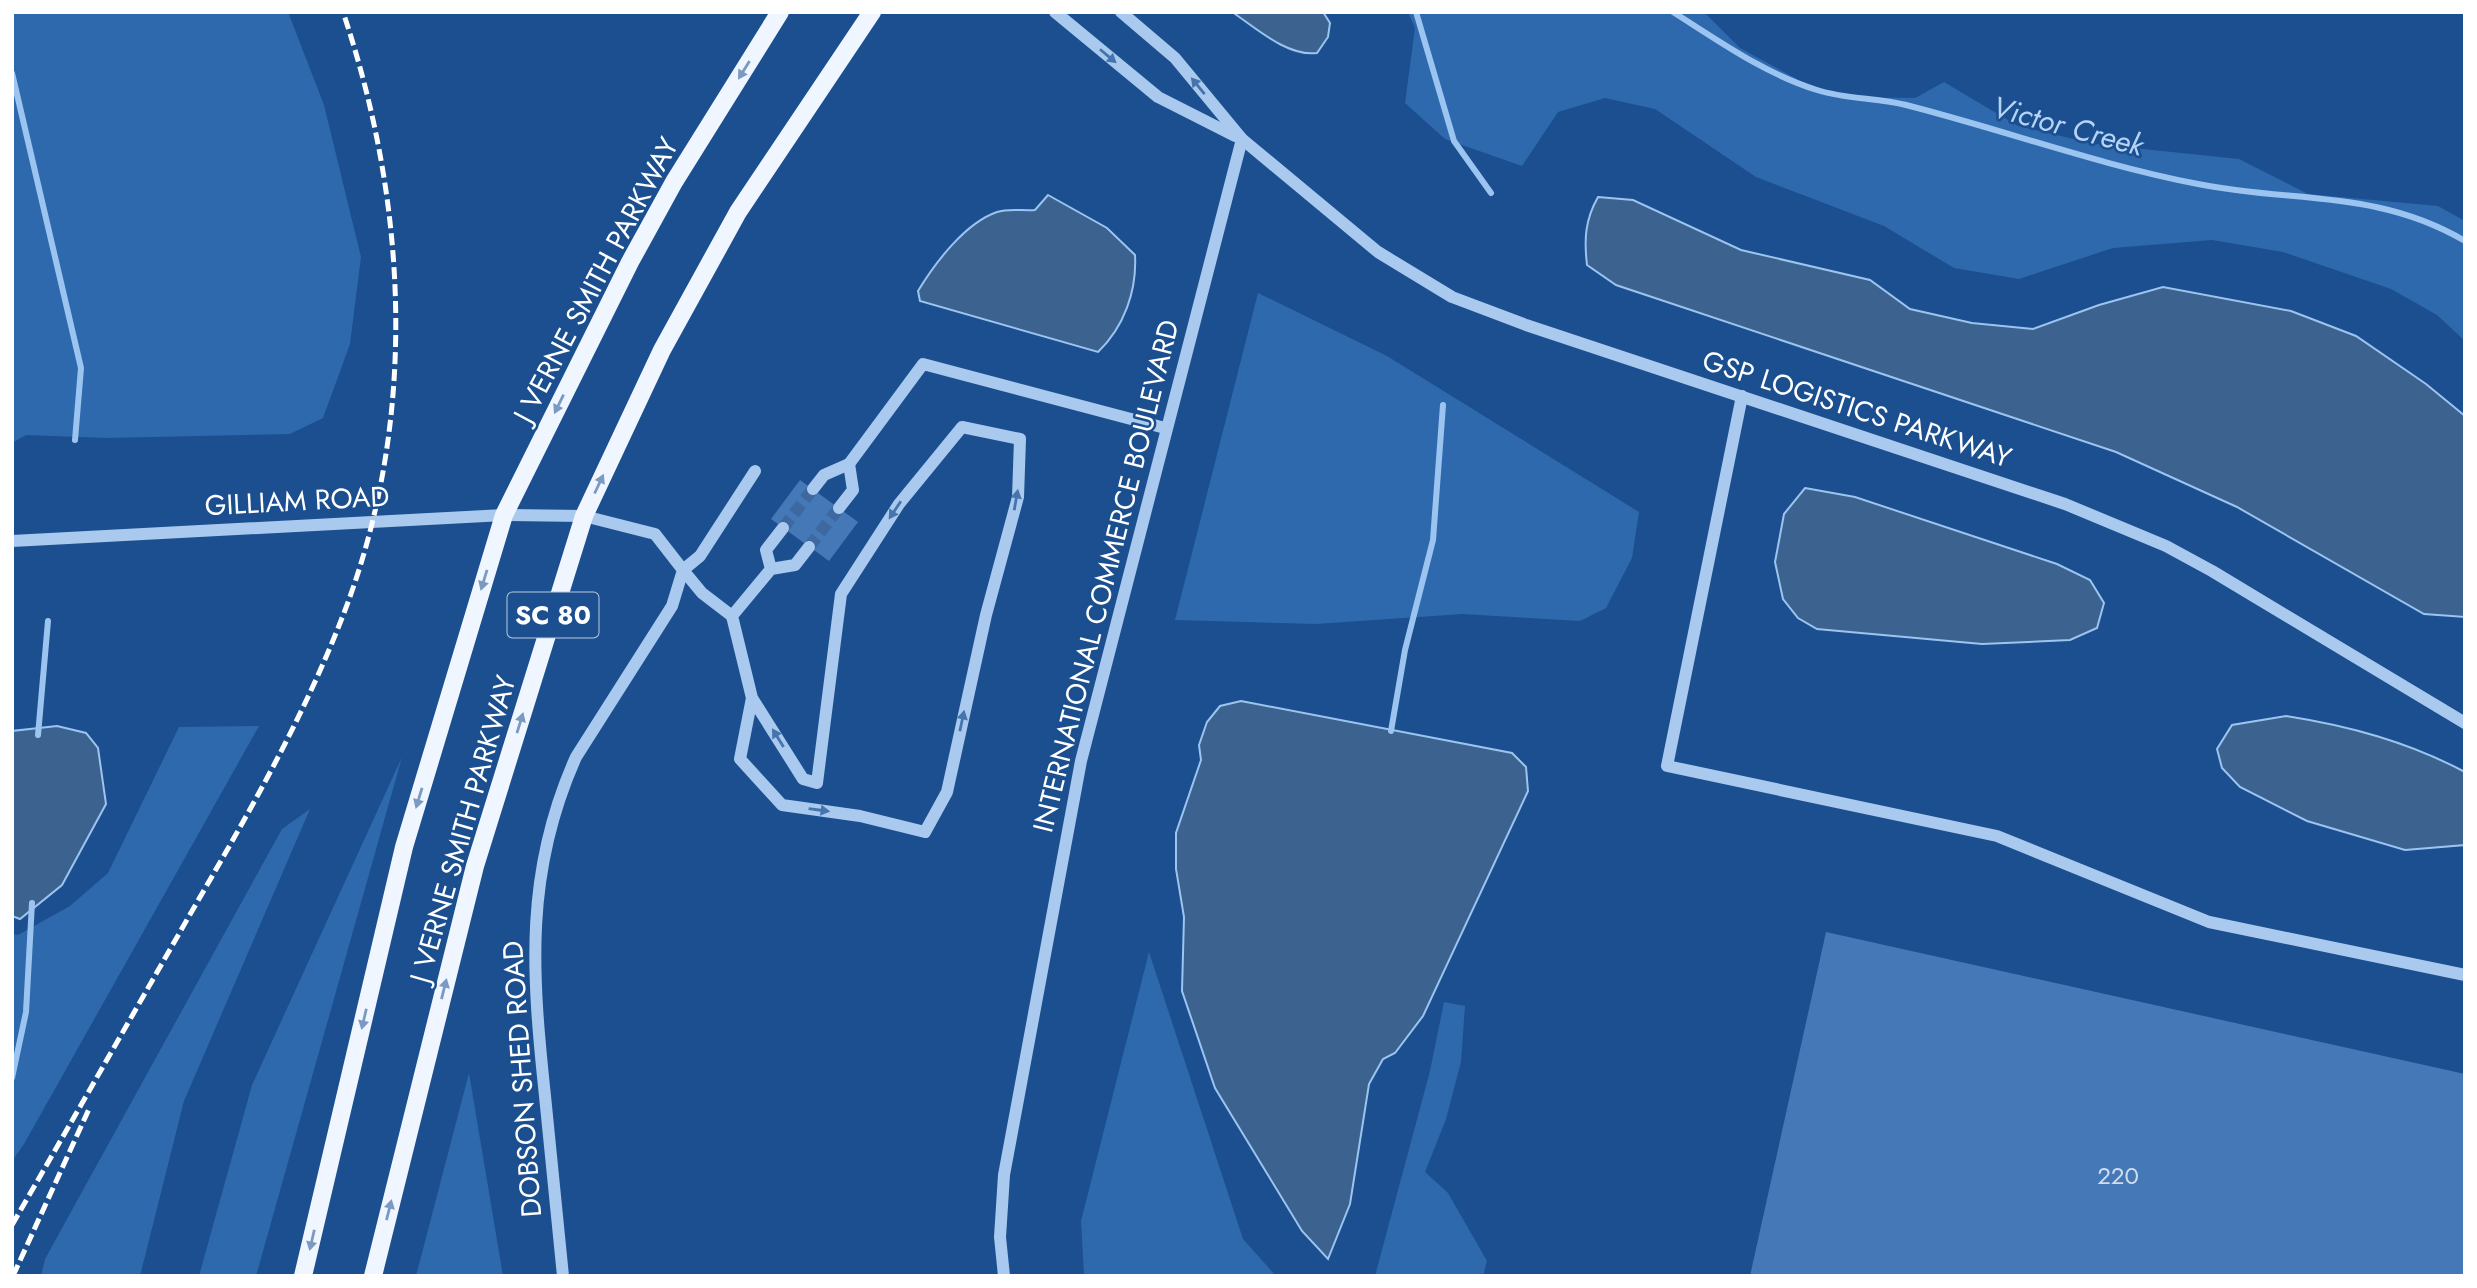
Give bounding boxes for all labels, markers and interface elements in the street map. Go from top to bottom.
one-way arrow [1099,48,1117,64]
one-way arrow [738,60,751,80]
one-way arrow [1191,78,1206,96]
water label: Victor Creek [1988,85,2150,167]
street label: J VERNE SMITH PARKWAY [501,130,689,433]
street label: INTERNATIONAL COMMERCE BOULEVARD [1022,315,1190,837]
street label: GSP LOGISTICS PARKWAY [1697,340,2017,478]
one-way arrow [553,395,565,415]
one-way arrow [593,474,605,494]
street label: GILLIAM ROAD [204,476,390,526]
one-way arrow [1011,489,1022,511]
one-way arrow [888,501,902,519]
one-way arrow [479,570,489,591]
road number: SC 80 [508,593,598,638]
street label: J VERNE SMITH PARKWAY [398,670,527,991]
one-way arrow [956,710,967,732]
one-way arrow [515,712,525,733]
one-way arrow [771,729,784,748]
one-way arrow [413,788,424,809]
one-way arrow [808,805,830,816]
street label: DOBSON SHED ROAD [492,939,552,1219]
one-way arrow [439,978,450,1000]
one-way arrow [358,1008,369,1030]
house number: 220 [2097,1158,2139,1193]
one-way arrow [384,1198,395,1220]
one-way arrow [306,1229,317,1251]

